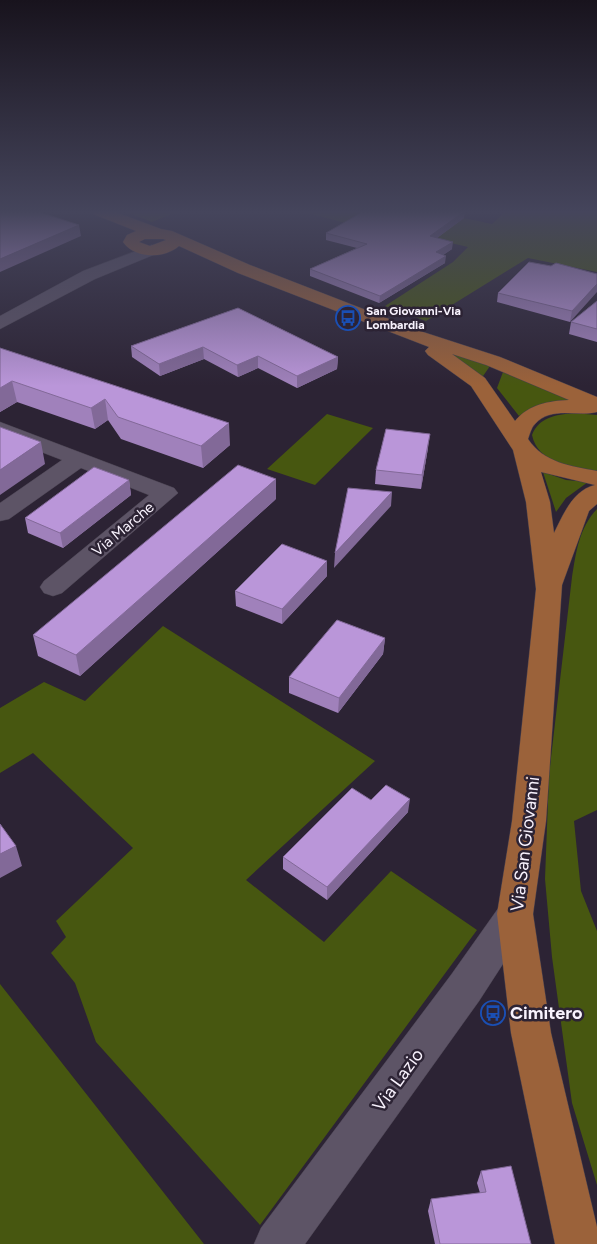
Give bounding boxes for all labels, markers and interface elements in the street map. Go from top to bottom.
place label: San Giovanni-Via Lombardia [366,304,461,332]
bus stop icon: San Giovanni-Via Lombardia [335,305,361,331]
street label: Via Marche [88,498,158,560]
street label: Via San Giovanni [506,775,544,913]
bus stop icon: Cimitero [480,1000,506,1026]
place label: Cimitero [510,1002,583,1024]
street label: Via Lazio [368,1044,428,1116]

